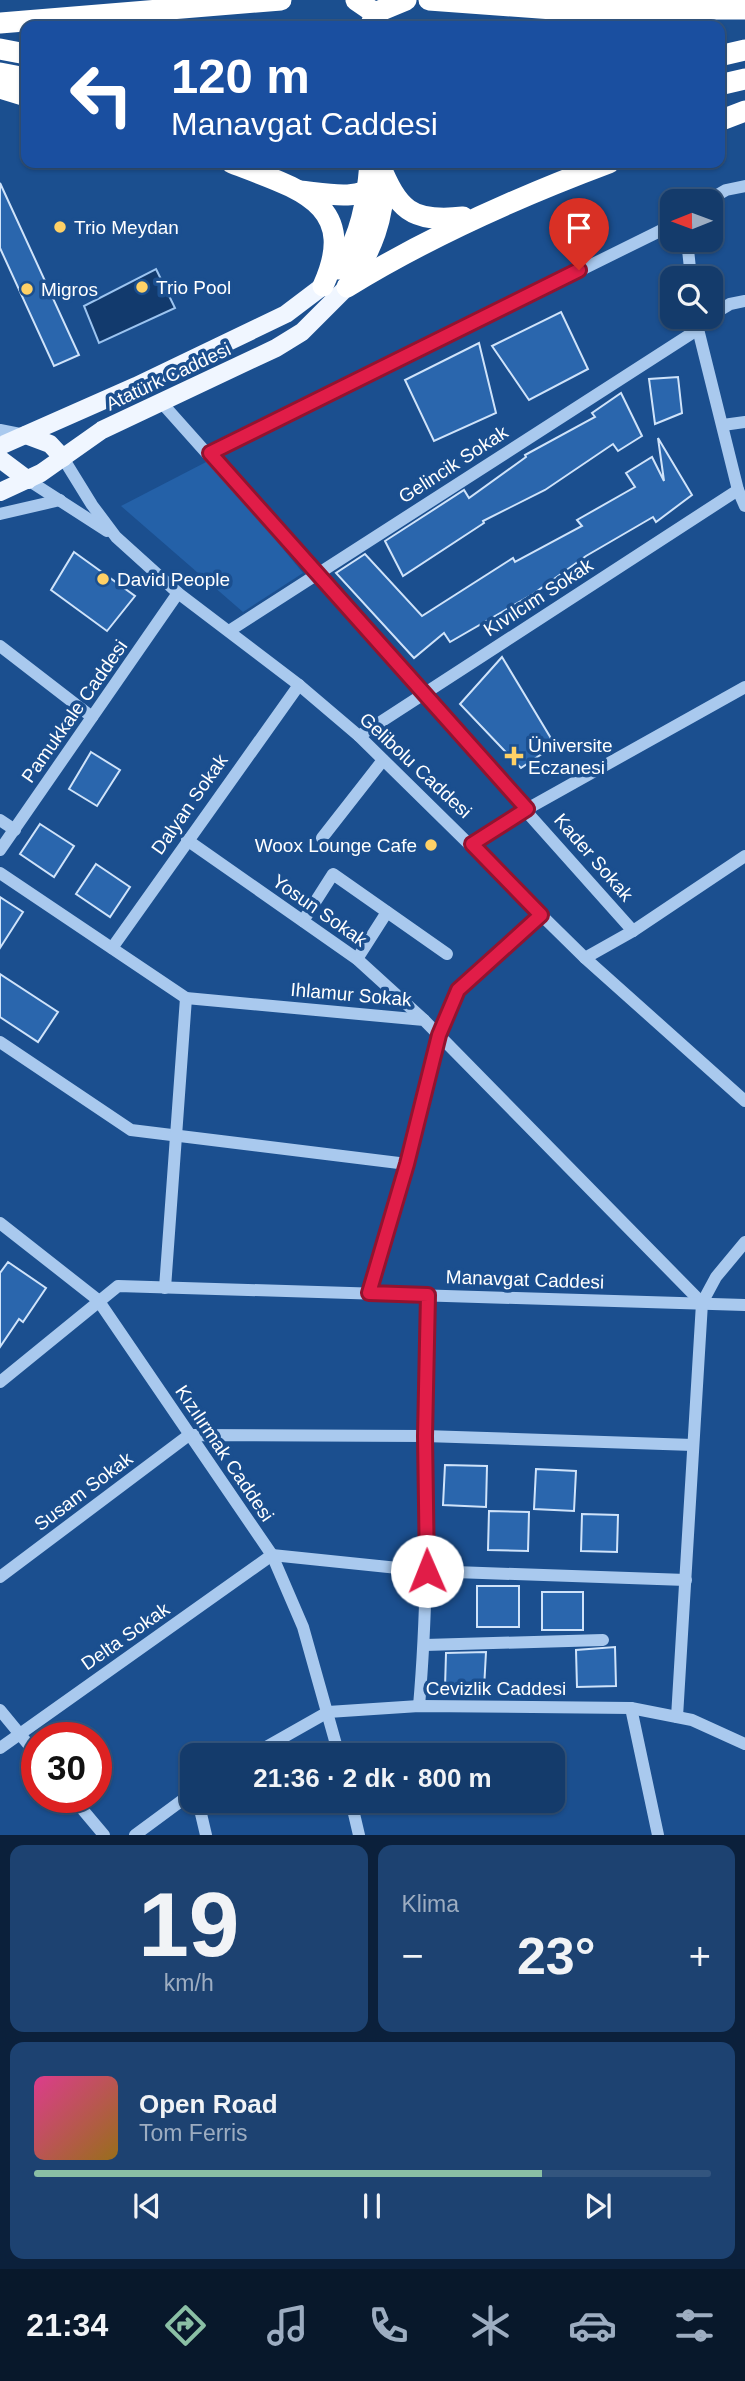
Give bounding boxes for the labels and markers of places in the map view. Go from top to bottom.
pin [549,198,609,270]
place label: Trio Meydan [74,217,179,238]
marker: Trio Meydan [52,219,68,235]
place label: Trio Pool [156,277,231,298]
place label: Migros [41,279,98,300]
marker: Trio Pool [134,279,150,295]
marker: Migros [19,281,35,297]
place label: David People [117,569,230,590]
marker: David People [95,571,111,587]
place label: Üniversite Eczanesi [528,735,612,778]
marker: Üniversite Eczanesi [506,748,522,764]
place label: Woox Lounge Cafe [255,835,417,856]
marker: Woox Lounge Cafe [423,837,439,853]

